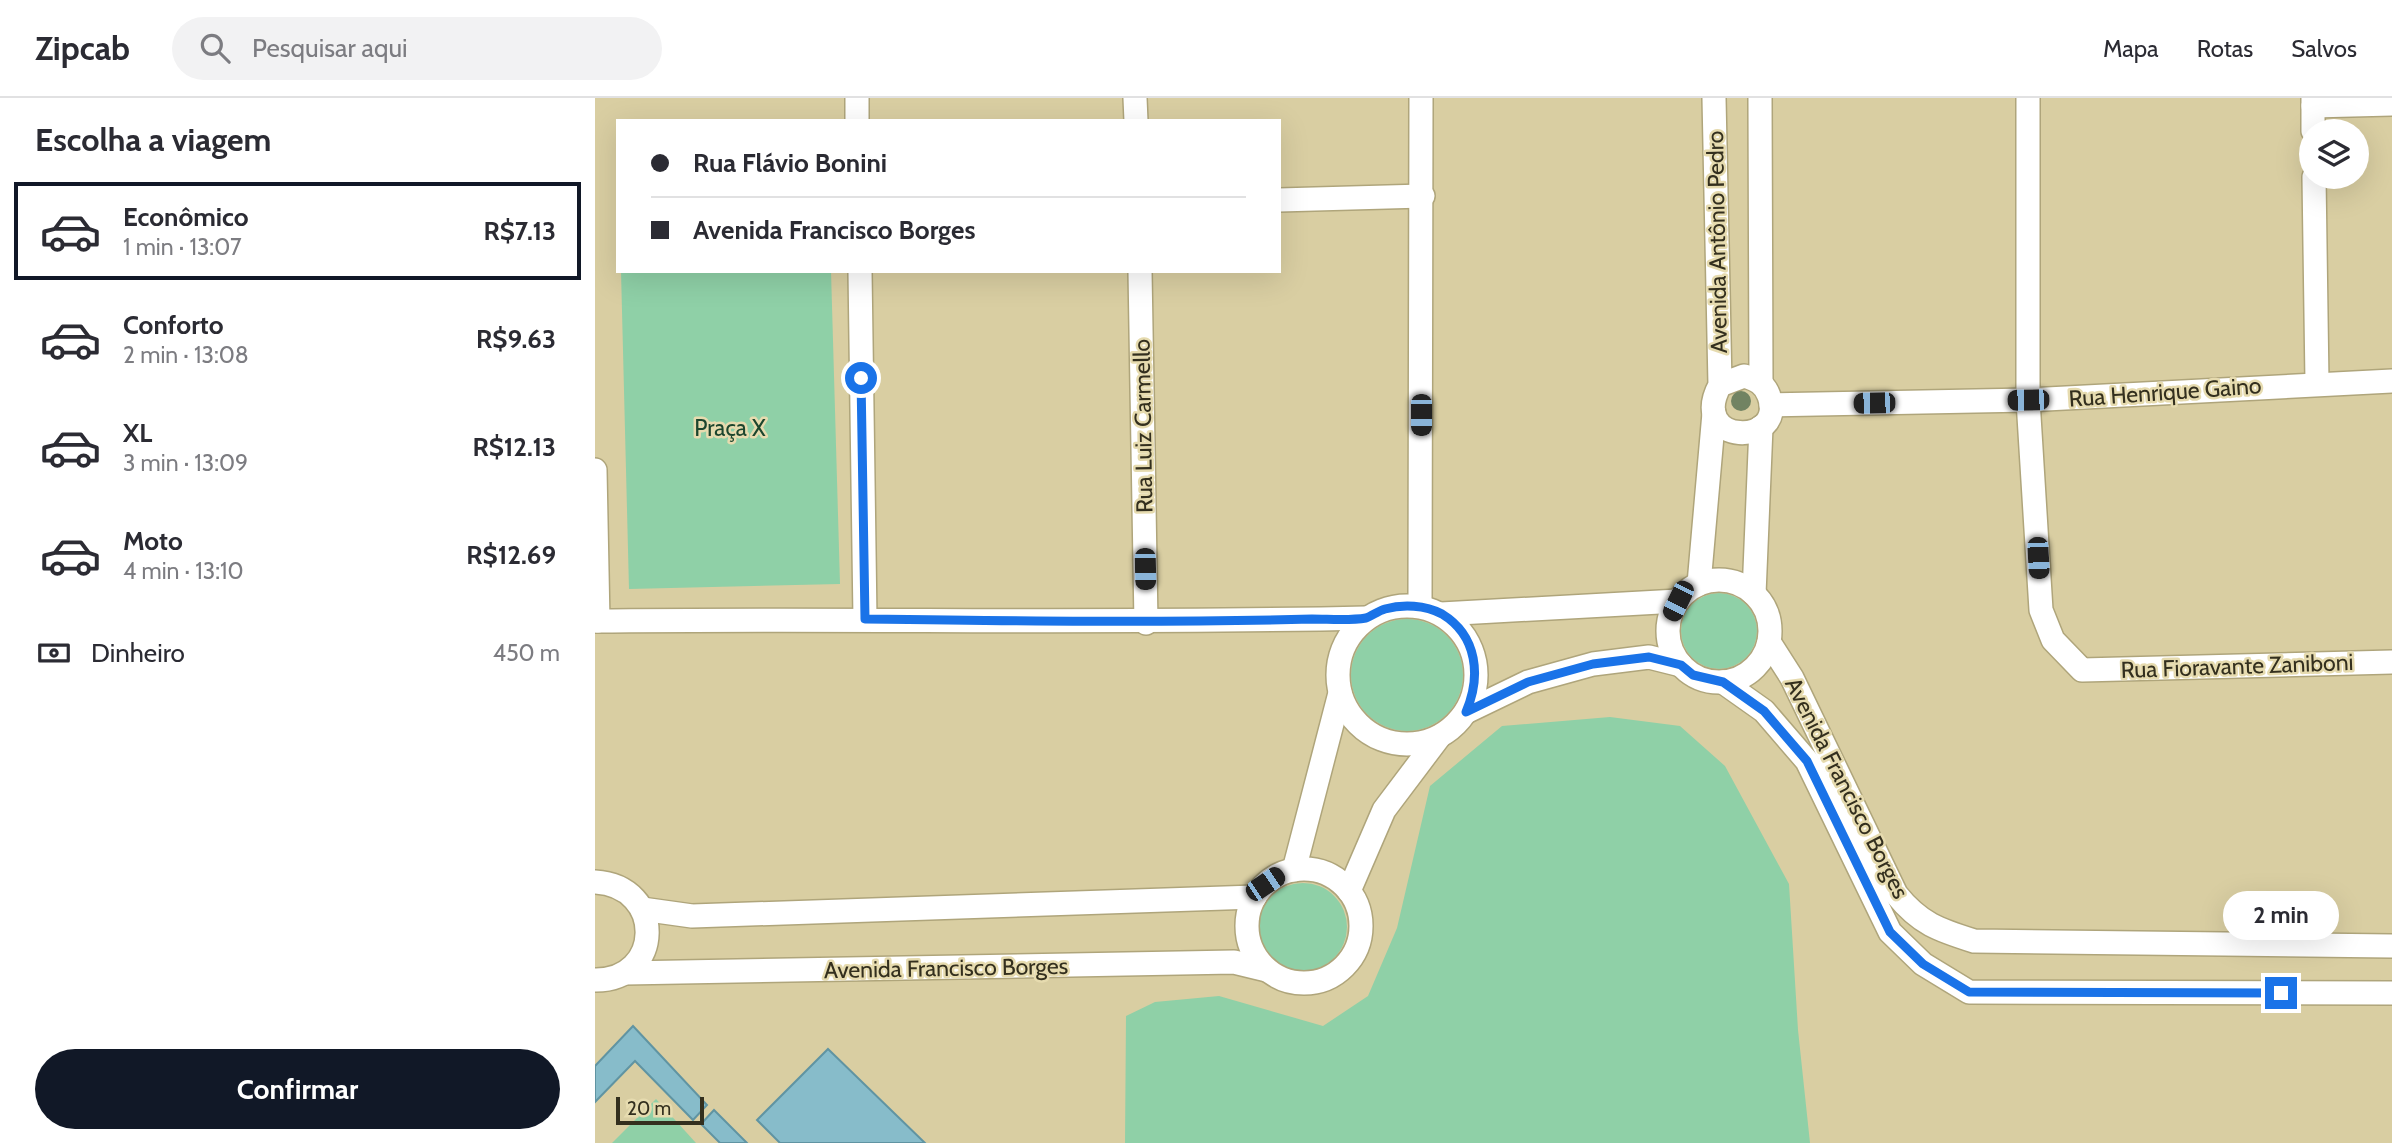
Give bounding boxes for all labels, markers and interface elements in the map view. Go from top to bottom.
search box [172,17,662,80]
text: Zipcab [35,28,130,68]
icon: search [196,29,234,67]
text: Pesquisar aqui [252,32,408,64]
text: Mapa [2103,34,2159,63]
text: Rotas [2197,34,2253,63]
text: Salvos [2291,34,2357,63]
map controls [2299,119,2369,189]
button: layers [2299,119,2369,189]
text: Escolha a viagem [35,120,271,159]
street label: Avenida Antônio Pedro [1701,130,1733,354]
text: Rua Flávio Bonini [693,147,887,179]
icon: car [39,200,102,263]
text: Econômico [123,201,249,233]
text: Avenida Francisco Borges [693,214,975,246]
text: R$7.13 [483,215,556,247]
text: 1 min · 13:07 [123,233,242,261]
icon: car [39,308,102,371]
text: Conforto [123,309,224,341]
text: R$9.63 [476,323,556,355]
street label: Rua Luiz Carmello [1127,339,1159,513]
text: 2 min · 13:08 [123,341,249,369]
route start [845,362,877,394]
street label: Rua Henrique Gaino [2068,371,2262,413]
car [2007,389,2050,411]
car [1853,392,1896,414]
car [1411,394,1432,436]
park label: Praça X [694,414,766,442]
icon: car [39,416,102,479]
text: XL [123,417,152,449]
text: R$12.13 [472,431,556,463]
text: 3 min · 13:09 [123,449,248,477]
icon: car [39,524,102,587]
text: Moto [123,525,183,557]
car [2027,536,2050,580]
text: R$12.69 [466,539,556,571]
car [1135,548,1156,590]
text: 4 min · 13:10 [123,557,243,585]
car [1660,578,1697,624]
icon: cash [35,634,73,672]
text: Dinheiro [91,637,185,669]
text: 450 m [493,639,560,667]
street label: Rua Fioravante Zaniboni [2120,648,2354,684]
street label: Avenida Francisco Borges [1779,673,1915,903]
car [1242,864,1289,904]
callout: 2 min [2223,892,2339,940]
text: 2 min [2253,901,2309,929]
street label: Avenida Francisco Borges [824,952,1068,984]
route end [2265,977,2297,1009]
button: Confirmar [35,1049,560,1129]
scale bar [616,1094,703,1126]
text: 20 m [627,1097,671,1120]

